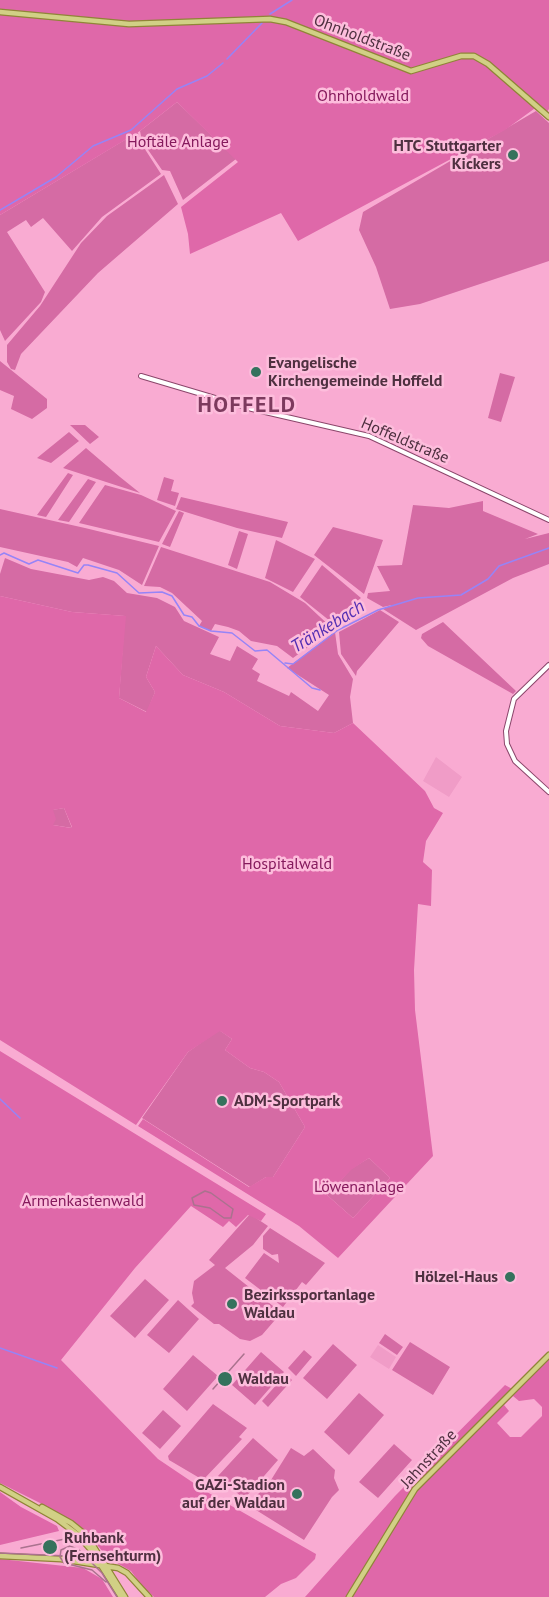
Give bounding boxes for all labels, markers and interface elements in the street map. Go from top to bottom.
street label: Ohnholdstraße [311,11,413,65]
park label: Ohnholdwald [317,86,409,106]
park label: Hoftäle Anlage [127,132,229,152]
place label: HTC Stuttgarter Kickers [394,136,501,174]
marker: HTC Stuttgarter Kickers [506,148,520,162]
place label: Evangelische Kirchengemeinde Hoffeld [268,353,442,391]
marker: Evangelische Kirchengemeinde Hoffeld [249,365,263,379]
district label: HOFFELD [198,393,296,419]
street label: Hoffeldstraße [358,414,452,468]
water label: Tränkebach [287,596,369,658]
park label: Hospitalwald [242,854,332,874]
place label: ADM-Sportpark [234,1091,340,1111]
marker: ADM-Sportpark [215,1094,229,1108]
park label: Löwenanlage [314,1177,404,1197]
park label: Armenkastenwald [22,1191,144,1211]
place label: Hölzel-Haus [415,1267,498,1287]
marker: Hölzel-Haus [503,1270,517,1284]
place label: Bezirkssportanlage Waldau [244,1285,375,1323]
marker: Bezirkssportanlage Waldau [225,1297,239,1311]
place label: Waldau [238,1369,289,1389]
marker: Waldau [216,1370,234,1388]
street label: Jahnstraße [397,1426,461,1492]
place label: GAZi-Stadion auf der Waldau [182,1475,285,1513]
marker: GAZi-Stadion auf der Waldau [290,1487,304,1501]
place label: Ruhbank (Fernsehturm) [64,1528,161,1566]
marker: Ruhbank (Fernsehturm) [41,1538,59,1556]

